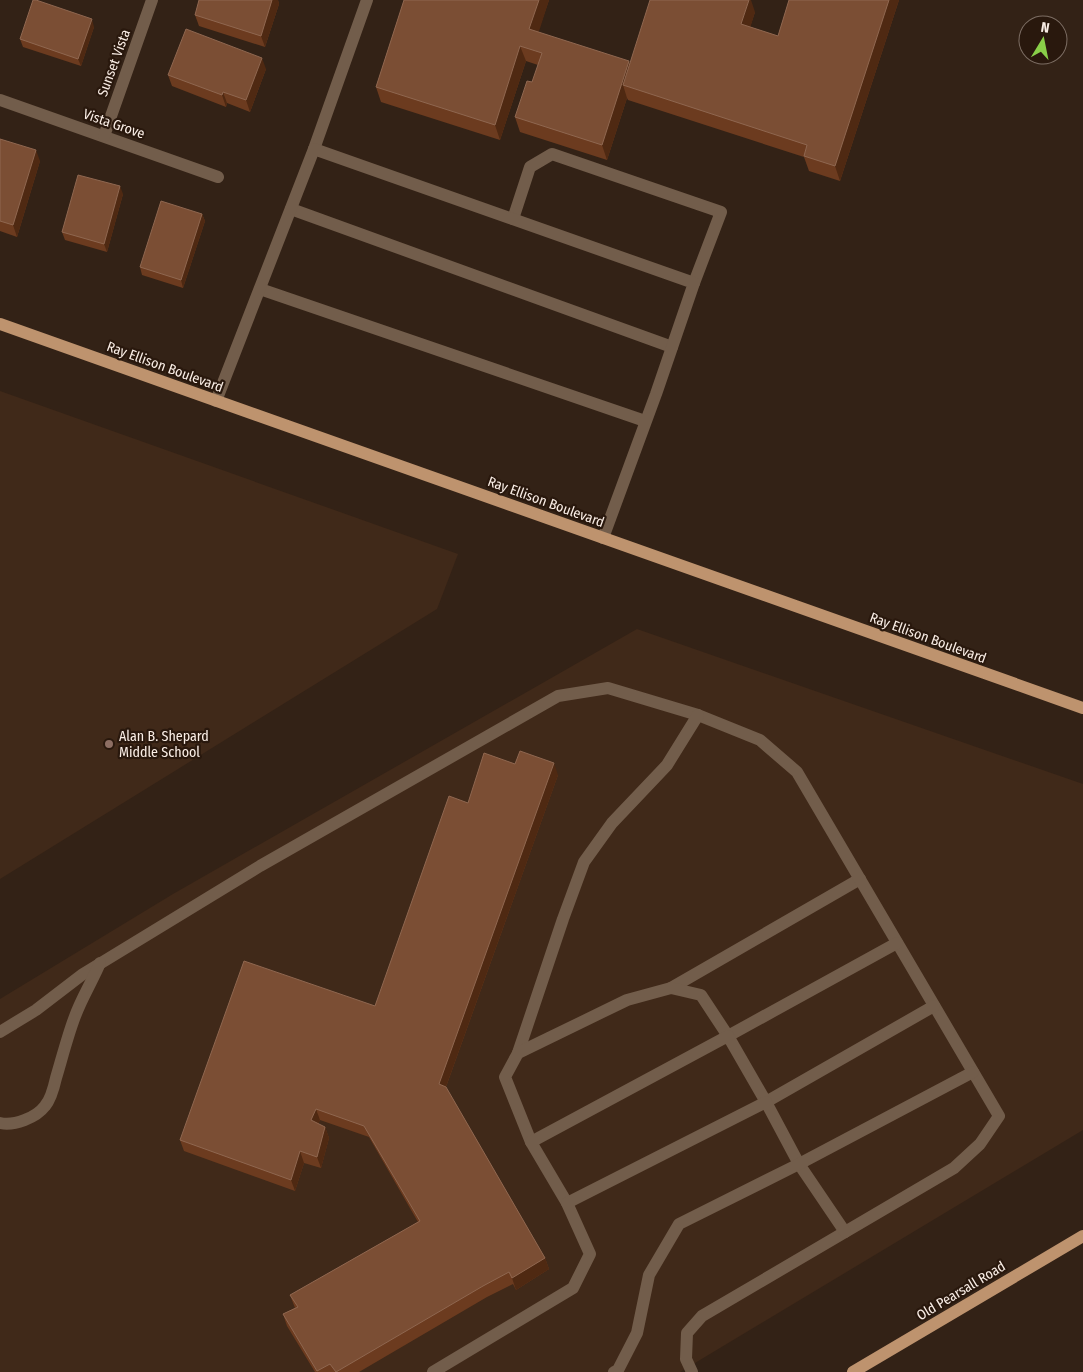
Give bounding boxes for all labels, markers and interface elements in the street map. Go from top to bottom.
north arrow [1018,15,1068,65]
text: N [1040,19,1051,37]
street label: Sunset Vista [94,27,134,99]
street label: Vista Grove [81,106,147,143]
street label: Ray Ellison Boulevard [104,338,226,396]
street label: Ray Ellison Boulevard [485,473,607,531]
street label: Ray Ellison Boulevard [867,609,989,667]
place label: Alan B. Shepard Middle School [119,728,209,761]
marker: Alan B. Shepard Middle School [103,738,115,750]
street label: Old Pearsall Road [913,1258,1009,1324]

